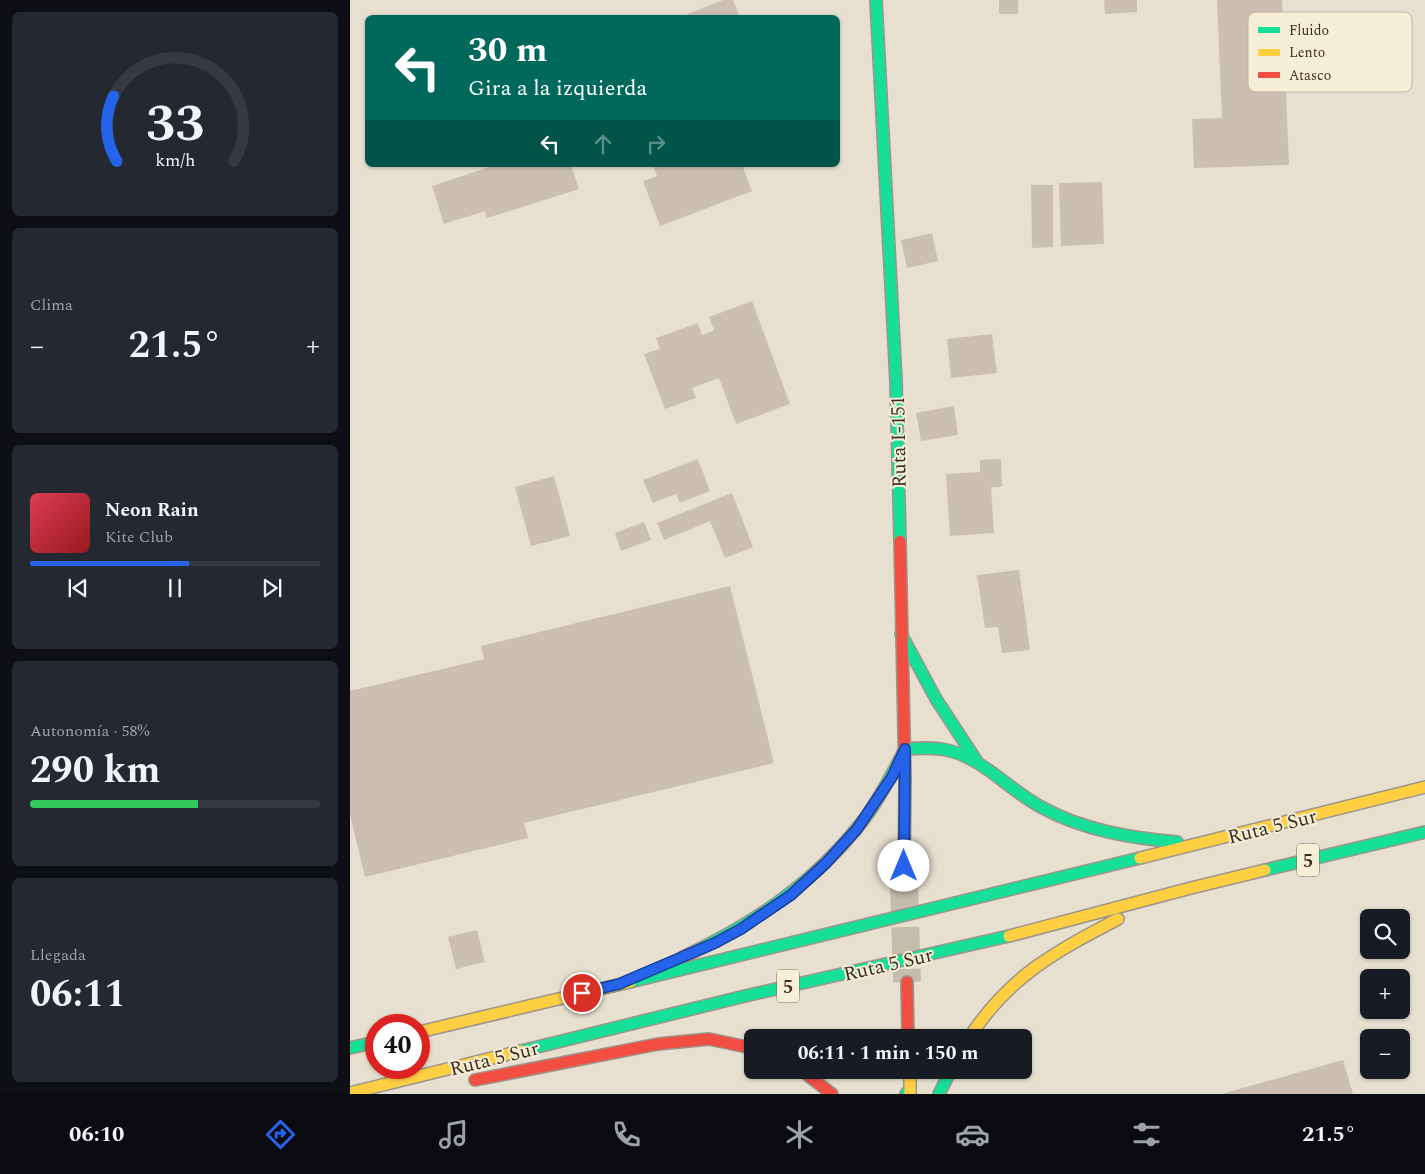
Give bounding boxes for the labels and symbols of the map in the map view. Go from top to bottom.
legend [1248,12,1412,92]
text: Fluido [1289,20,1329,41]
text: Lento [1289,42,1325,63]
text: Atasco [1289,65,1331,86]
street label: Ruta I-151 [883,396,915,488]
street label: Ruta 5 Sur [1224,801,1320,853]
position arrow [877,839,929,891]
road number: 5 [1297,844,1319,876]
street label: Ruta 5 Sur [840,940,936,990]
road number: 5 [777,969,799,1002]
pin [561,972,603,1014]
speed limit sign: 40 [365,1014,430,1079]
street label: Ruta 5 Sur [446,1033,542,1085]

